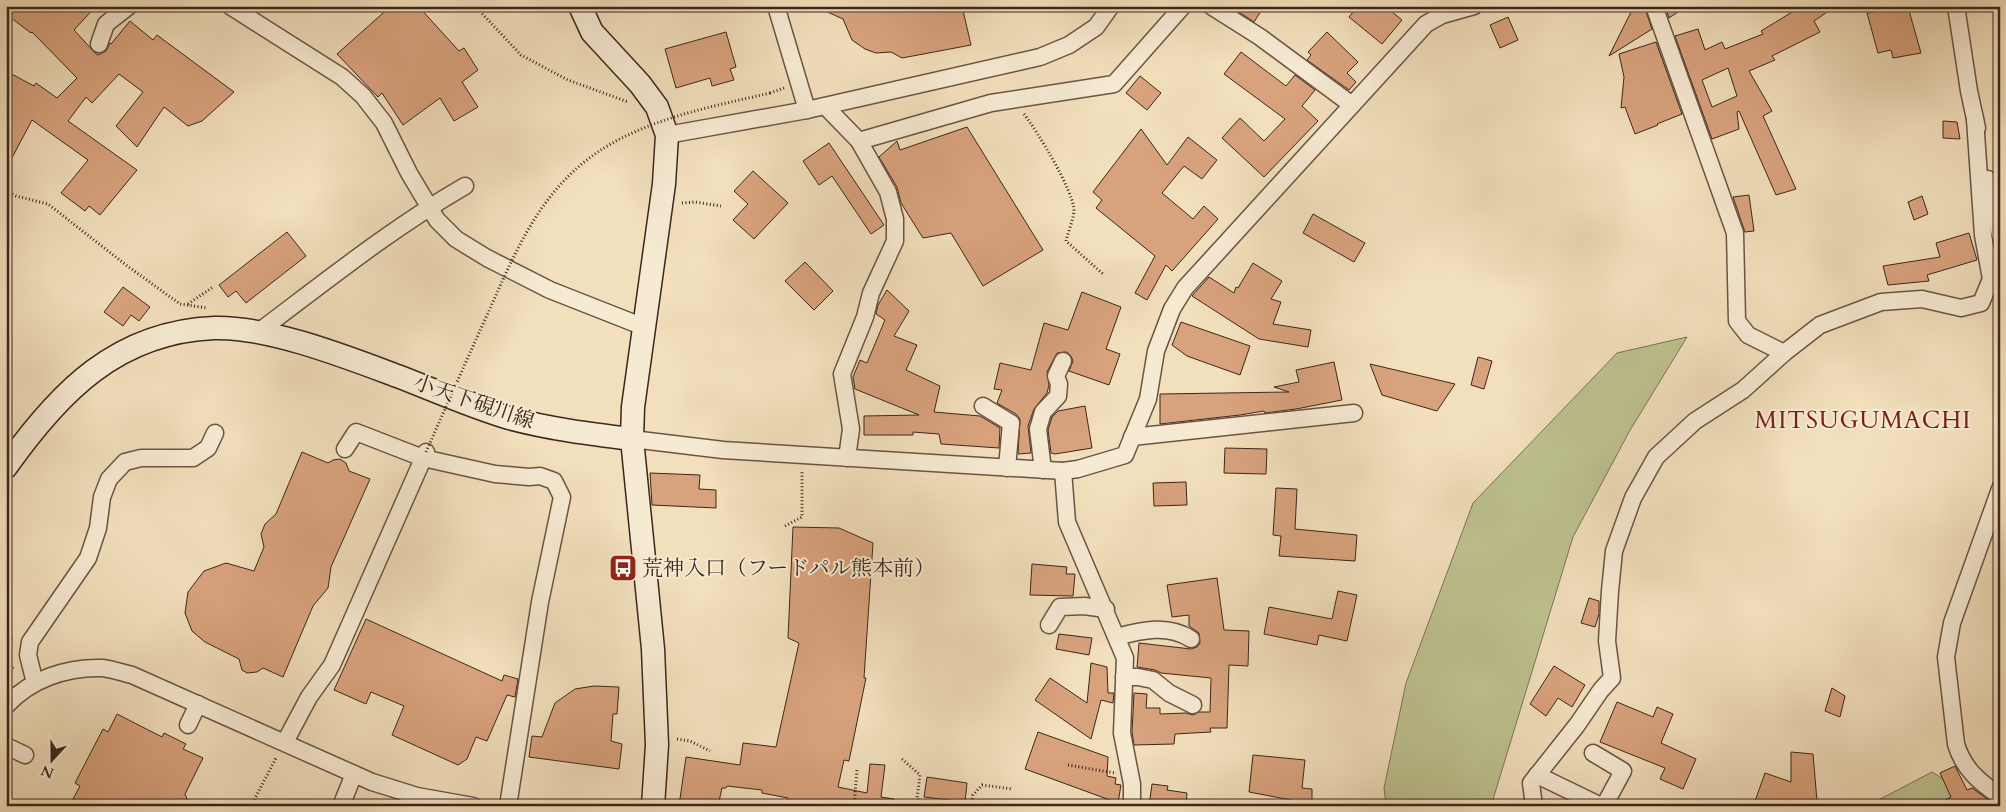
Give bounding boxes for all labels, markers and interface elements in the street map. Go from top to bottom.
street label: 小天下硯川線 [410,368,538,436]
district label: MITSUGUMACHI [1755,404,1971,437]
bus stop icon: 荒神入口（フードパル熊本前） [608,553,638,583]
place label: 荒神入口（フードパル熊本前） [642,554,935,583]
north arrow [28,734,78,784]
text: N [38,761,57,783]

